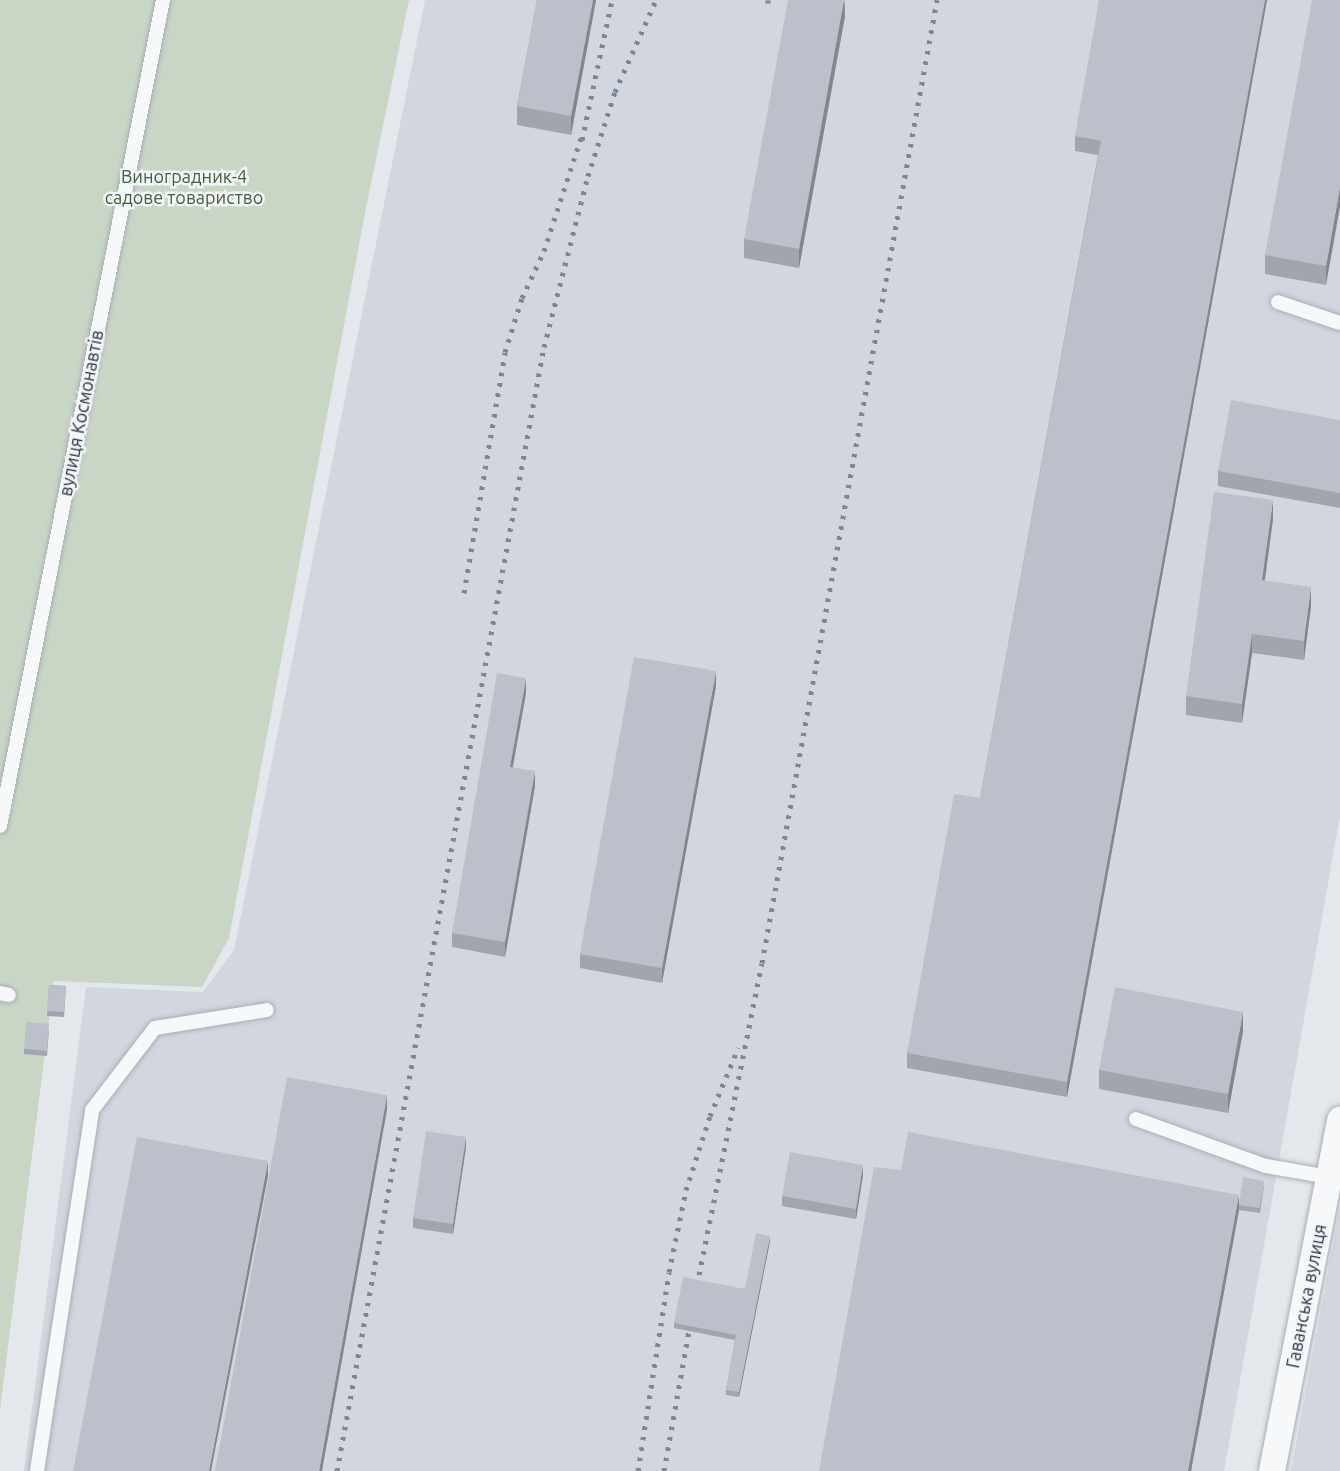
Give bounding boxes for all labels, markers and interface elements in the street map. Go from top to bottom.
park label: Виноградник-4 садове товариство [105,166,263,208]
street label: вулиця Космонавтів [54,328,108,498]
street label: Гаванська вулиця [1281,1222,1331,1370]

